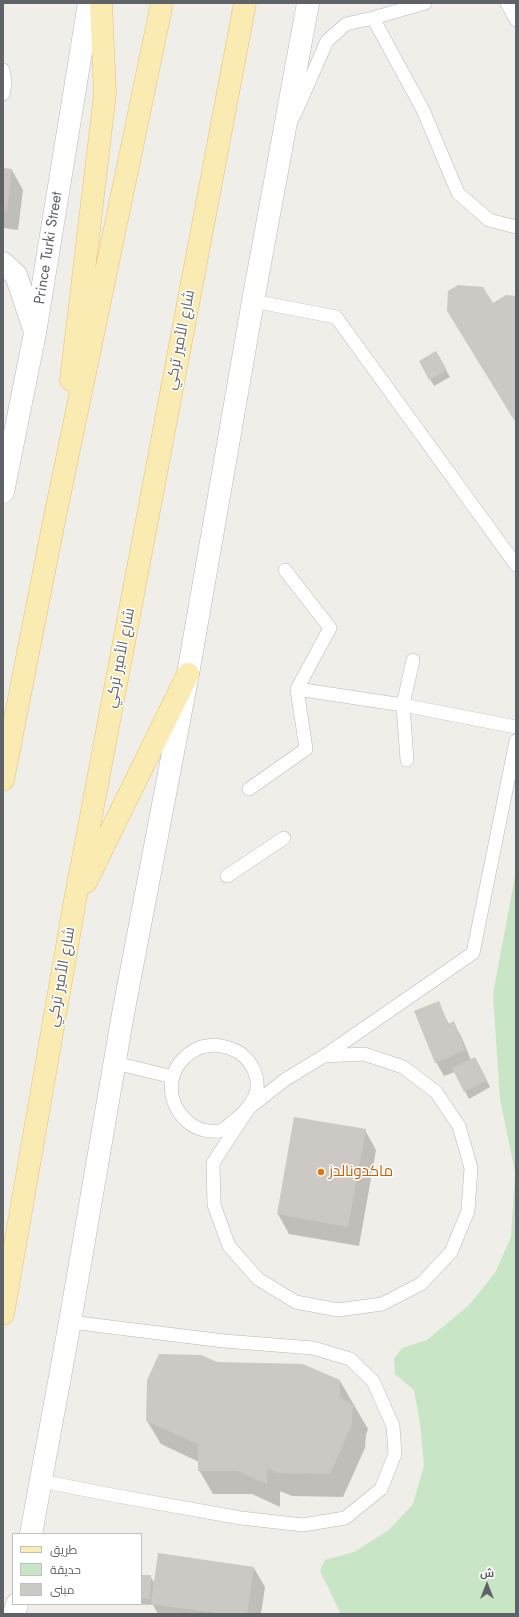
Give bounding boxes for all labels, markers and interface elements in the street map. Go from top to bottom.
street label: Prince Turki Street [31,190,67,306]
street label: شارع الأمير تركي [162,288,200,392]
street label: شارع الأمير تركي [102,606,140,710]
street label: شارع الأمير تركي [44,925,80,1029]
place label: ماكدونالدز [329,1163,393,1181]
marker: ماكدونالدز [316,1167,326,1177]
legend [12,1533,142,1605]
text: طريق [50,1541,77,1559]
text: حديقة [50,1561,81,1579]
north arrow [467,1565,507,1605]
text: ش [480,1565,494,1581]
text: مبنى [50,1581,75,1599]

